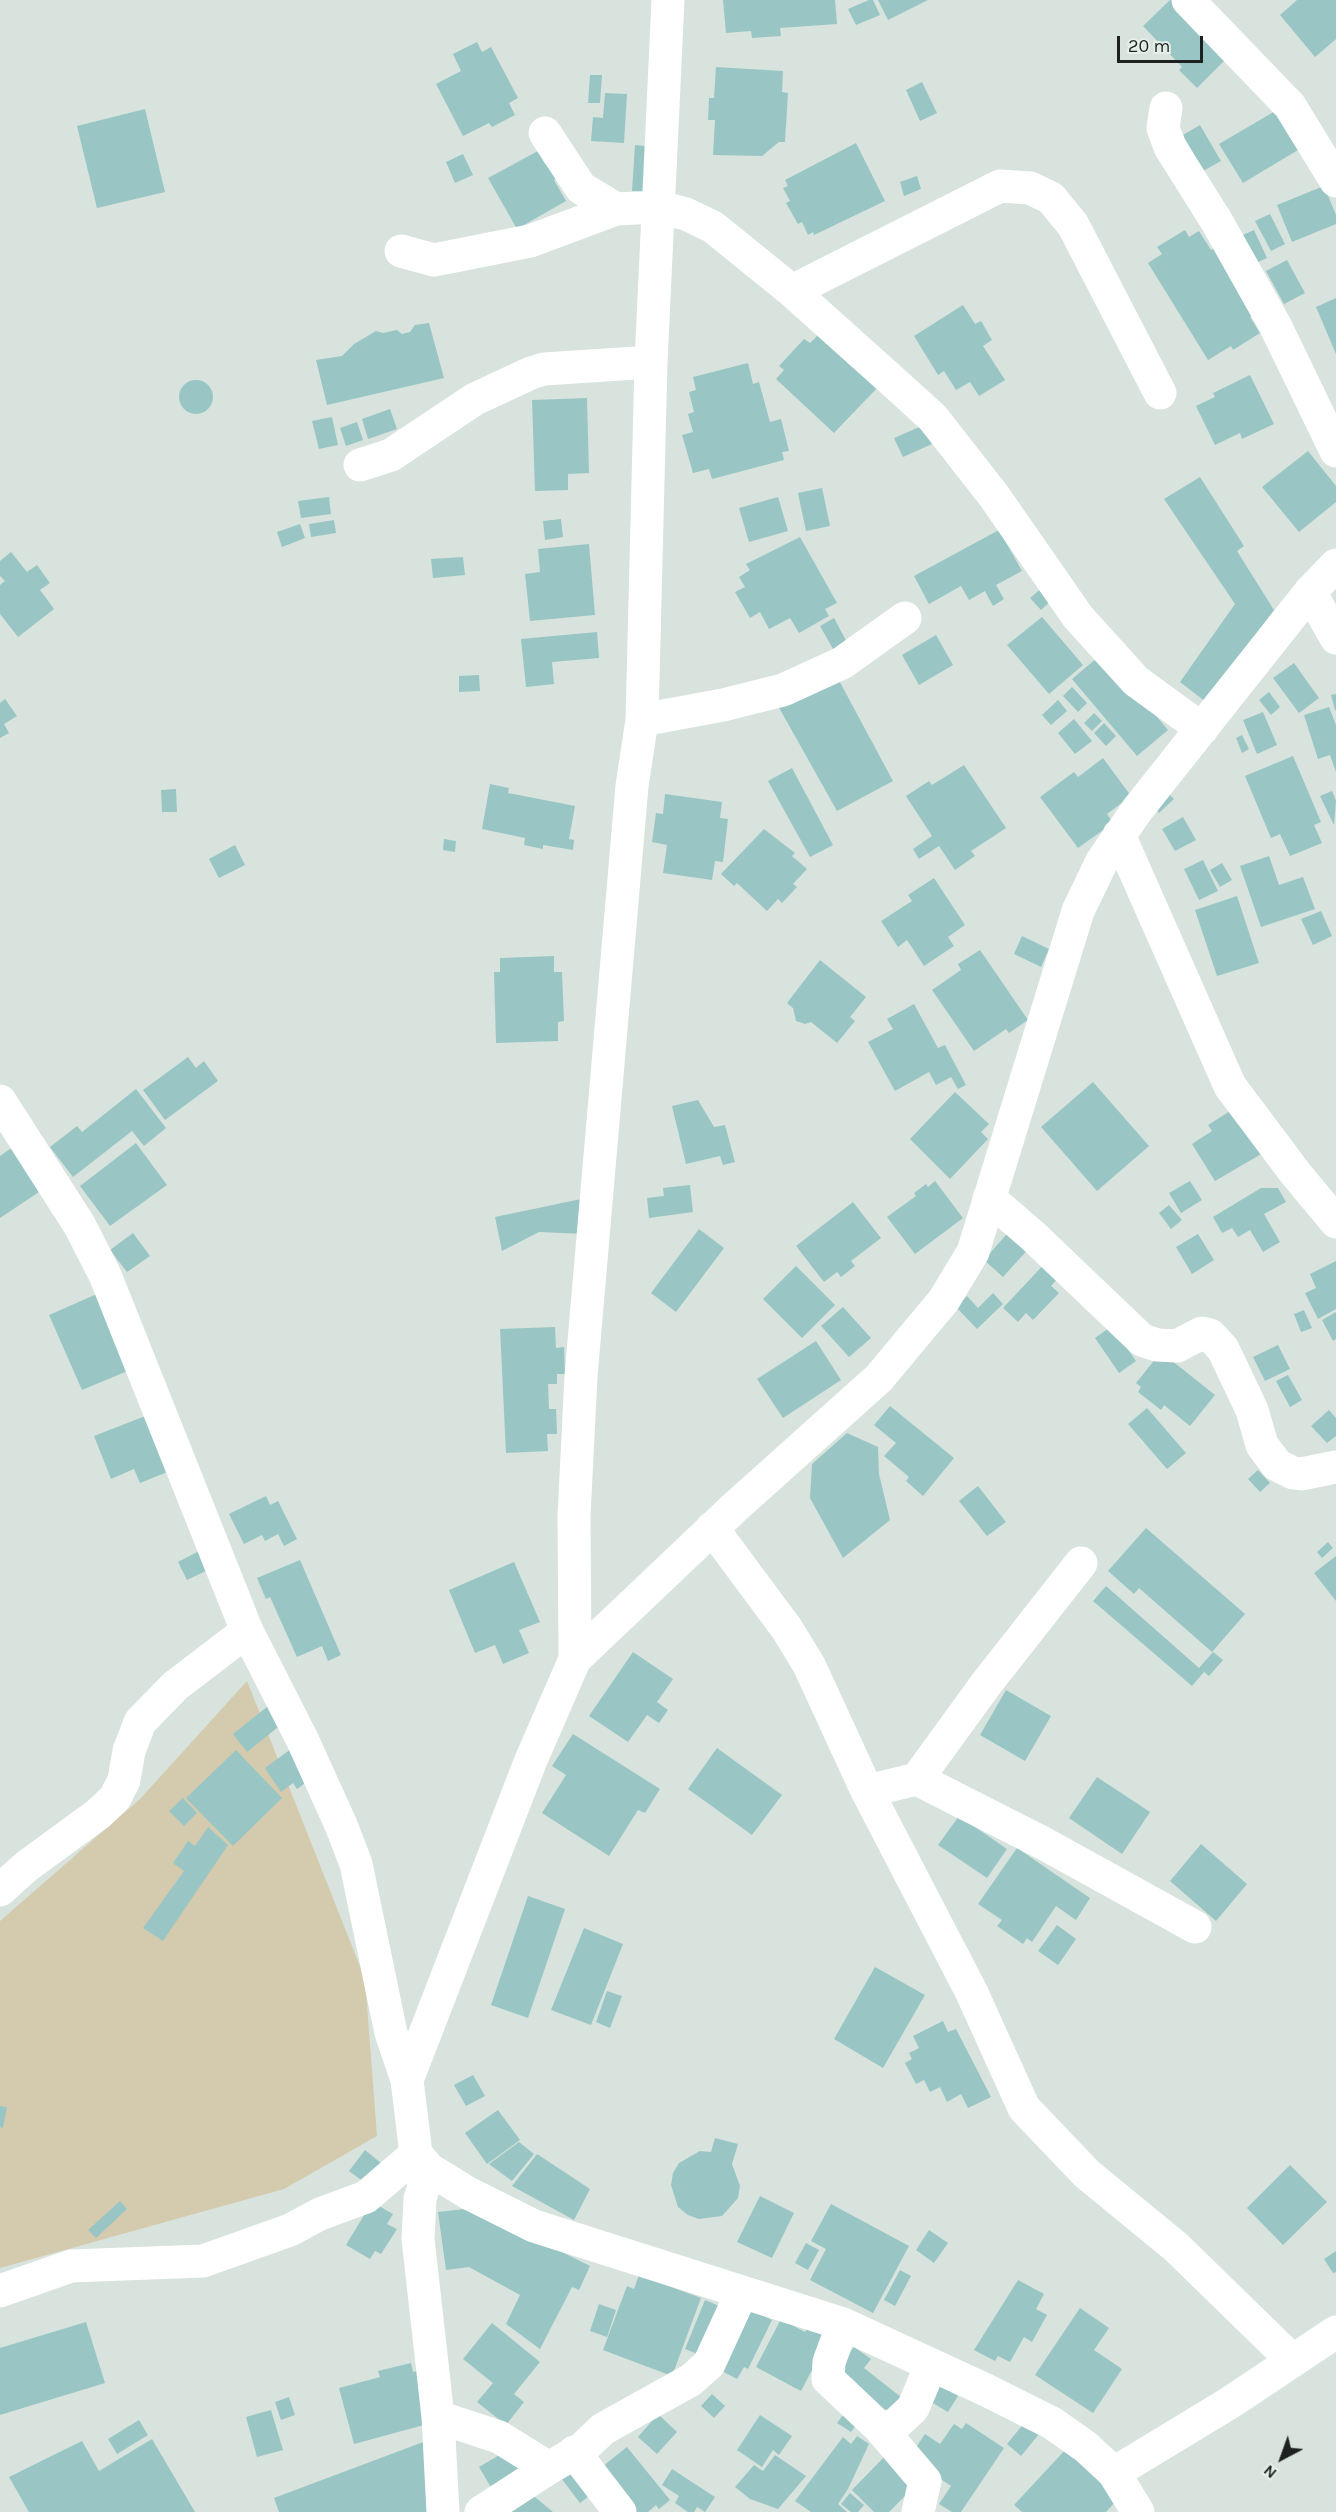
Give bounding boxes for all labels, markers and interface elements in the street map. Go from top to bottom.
scale bar [1120,24,1206,62]
text: 20 m [1128,35,1170,57]
north arrow [1252,2428,1312,2488]
text: N [1259,2461,1280,2483]

